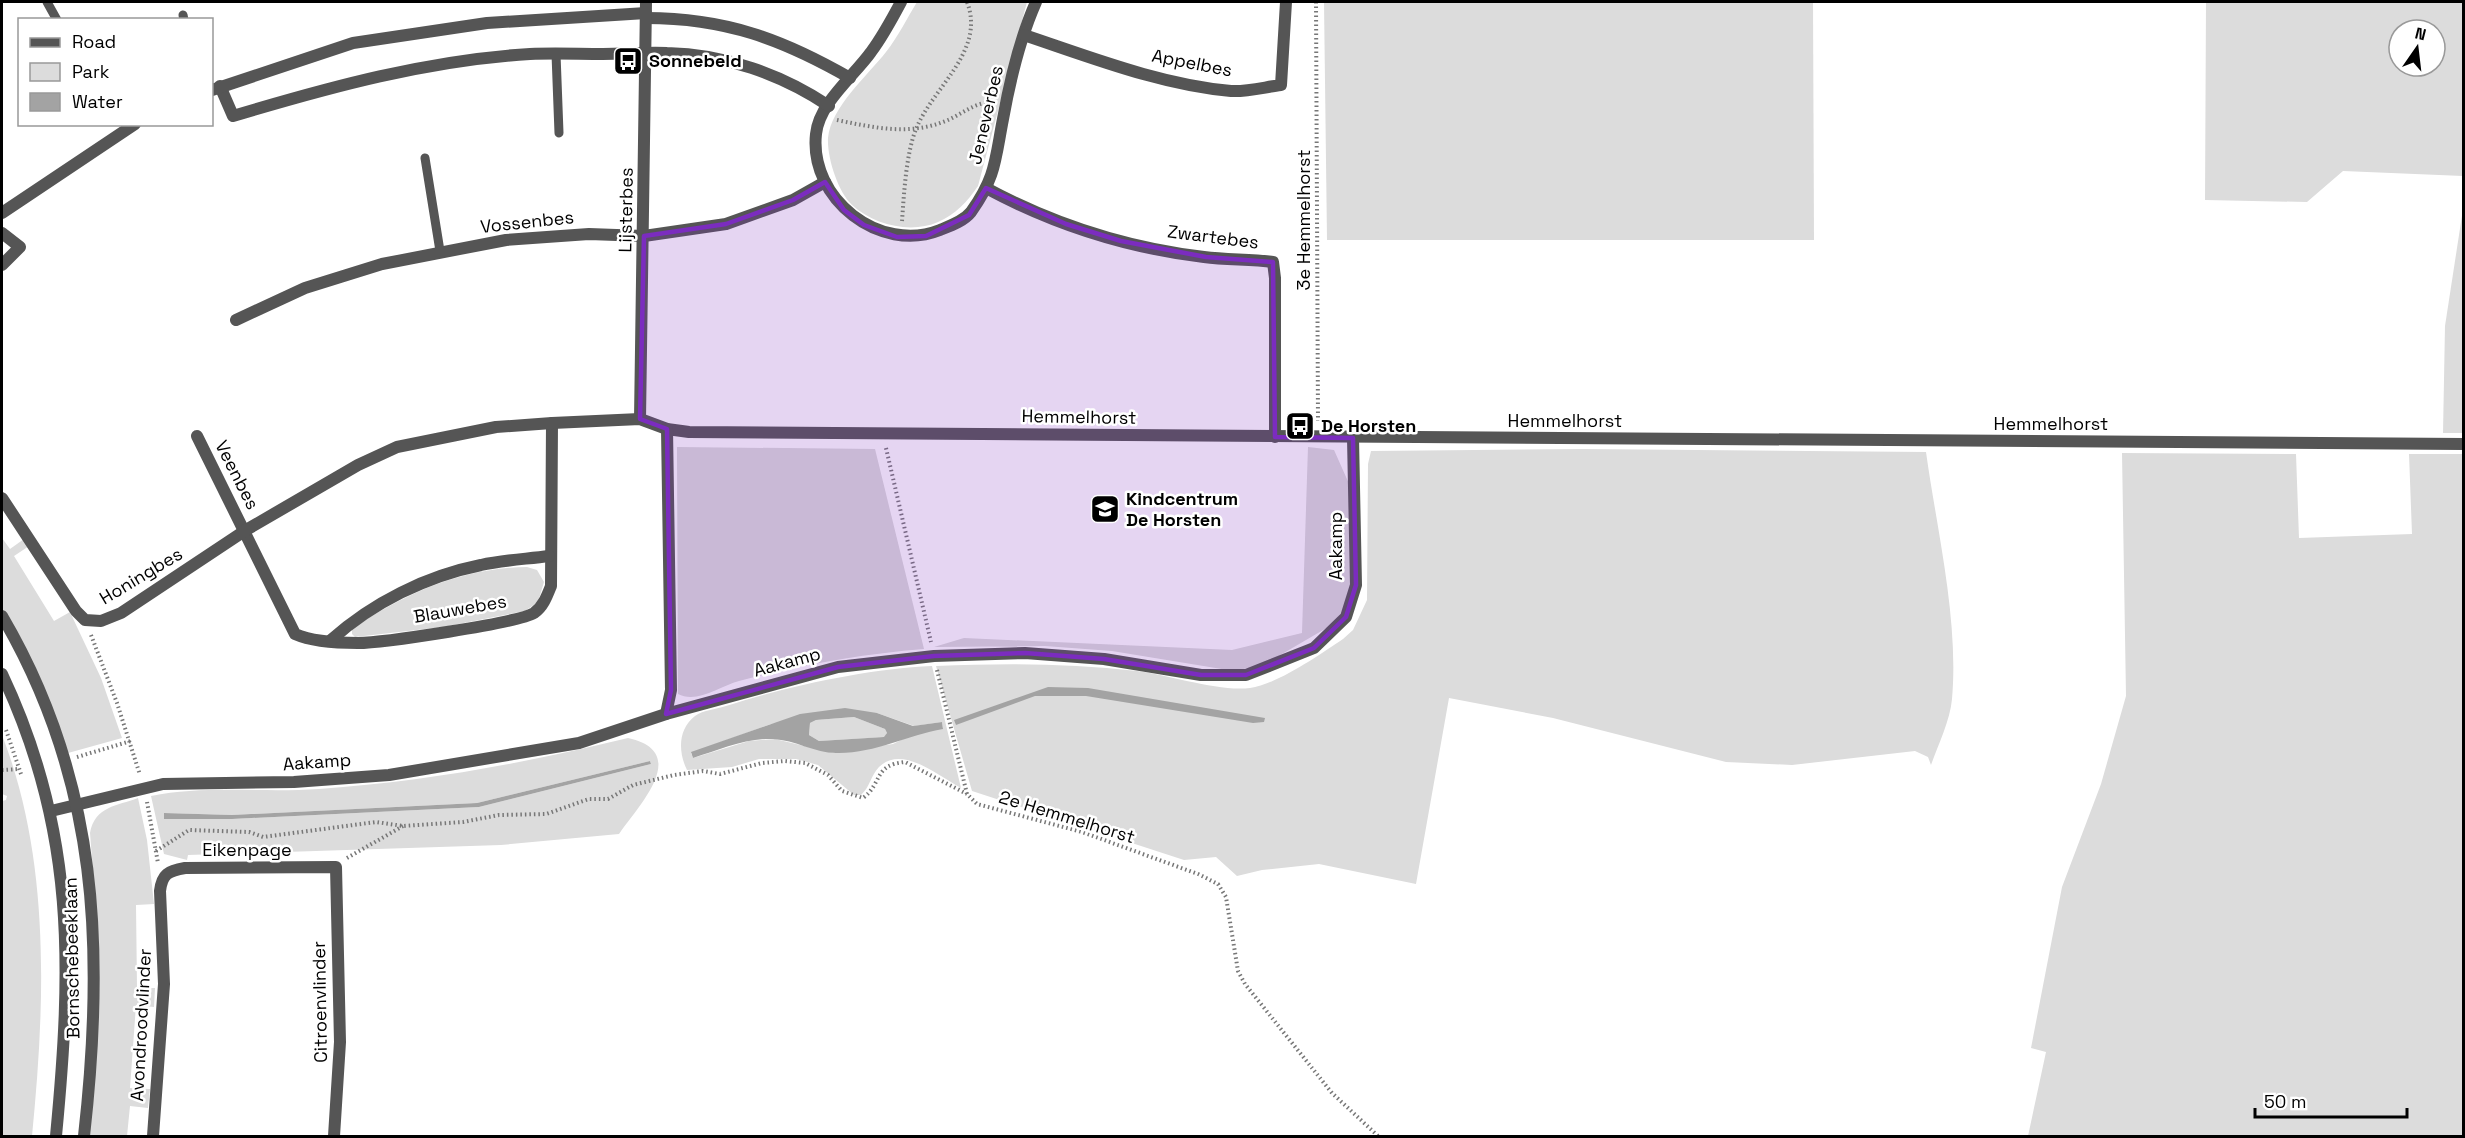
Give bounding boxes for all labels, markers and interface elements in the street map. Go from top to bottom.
legend [18,18,213,126]
north arrow [2387,18,2447,78]
text: N [2413,22,2428,45]
text: Road [72,30,116,53]
street label: Appelbes [1150,43,1234,82]
bus stop icon: Sonnebeld [612,45,644,77]
place label: Sonnebeld [649,49,742,72]
text: Park [72,60,110,83]
street label: Jeneverbes [963,63,1008,167]
text: Water [72,90,123,113]
street label: 3e Hemmelhorst [1292,150,1315,290]
street label: Lijsterbes [613,167,638,253]
street label: Vossenbes [479,205,575,238]
street label: Zwartebes [1166,219,1260,254]
street label: Hemmelhorst [1021,404,1137,429]
street label: Hemmelhorst [1508,409,1622,432]
bus stop icon: De Horsten [1284,410,1316,442]
street label: Hemmelhorst [1994,412,2108,435]
place label: De Horsten [1321,414,1416,437]
street label: Veenbes [210,436,265,513]
place label: Kindcentrum De Horsten [1126,487,1238,531]
school or university icon: Kindcentrum De Horsten [1089,493,1121,525]
street label: Aakamp [1324,512,1347,580]
street label: Honingbes [95,542,186,609]
street label: Blauwebes [412,589,508,628]
street label: Aakamp [751,642,823,682]
street label: Aakamp [282,748,352,775]
street label: 2e Hemmelhorst [996,785,1138,848]
street label: Eikenpage [202,838,292,861]
street label: Bornschebeeklaan [59,877,84,1039]
street label: Citroenvlinder [307,941,332,1063]
street label: Avondroodvlinder [125,948,156,1102]
scale bar [2255,1081,2406,1119]
text: 50 m [2264,1090,2306,1113]

